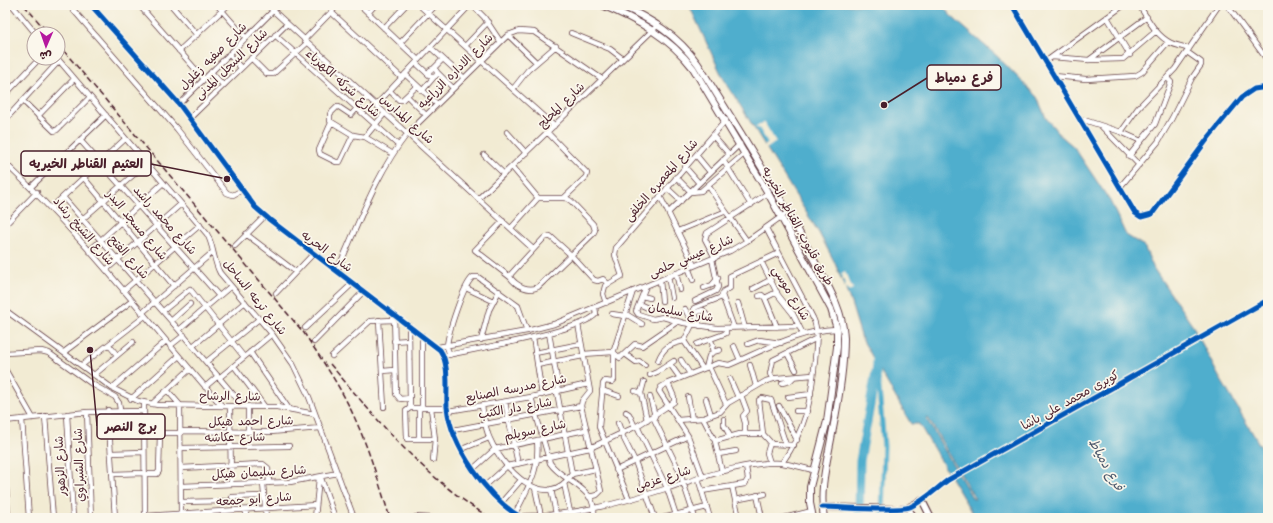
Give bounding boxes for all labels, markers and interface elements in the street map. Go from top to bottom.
street label: شارع صفيه زغلول [176,19,251,94]
street label: شارع السجل المدنى [191,25,272,104]
north arrow [26,26,66,66]
street label: شارع الاداره الزراعيه [414,30,497,113]
street label: شارع شركه الكهرباء [302,45,384,122]
text: ش [39,48,52,63]
callout: فرع دمياط [927,65,1001,90]
text: فرع دمياط [935,69,993,87]
street label: شارع المحلج [534,79,589,132]
street label: شارع المدارس [376,90,437,148]
street label: شارع المعصره الخلفى [621,135,702,225]
callout: العثيم القناطر الخيريه [21,151,151,176]
text: العثيم القناطر الخيريه [29,155,143,174]
street label: طريق قليوب, القناطر الخيريه [758,164,837,289]
street label: شارع محمد راشد [129,182,200,259]
street label: شارع مسجد البدر [102,186,171,264]
street label: شارع الشيخ رشاد [49,193,118,269]
street label: شارع الحريه [298,227,356,276]
street label: شارع عيسي حلمى [646,231,737,284]
street label: شارع الفتح [105,232,153,283]
street label: شارع ترعه الساحل [219,256,290,339]
street label: شارع موسي [766,263,814,325]
street label: شارع سليمان [647,298,715,327]
street label: كوبرى محمد على باشا [1018,366,1122,434]
street label: شارع مدرسه الصنايع [464,370,568,407]
street label: شارع الرشاح [199,387,261,406]
street label: شارع دار الكتب [477,394,553,423]
street label: شارع احمد هيكل [208,412,294,431]
callout: برج النصر [97,414,165,439]
street label: شارع سويلم [503,416,568,445]
text: برج النصر [103,418,157,436]
street label: شارع الشبراوي [70,428,89,502]
street label: شارع عكاشه [205,428,265,447]
street label: شارع الزهور [50,435,71,498]
water label: فرع دمياط [1084,435,1128,494]
street label: شارع سليمان هيكل [211,462,307,483]
street label: شارع عزمى [633,462,693,495]
street label: شارع ابو جمعه [216,488,292,511]

